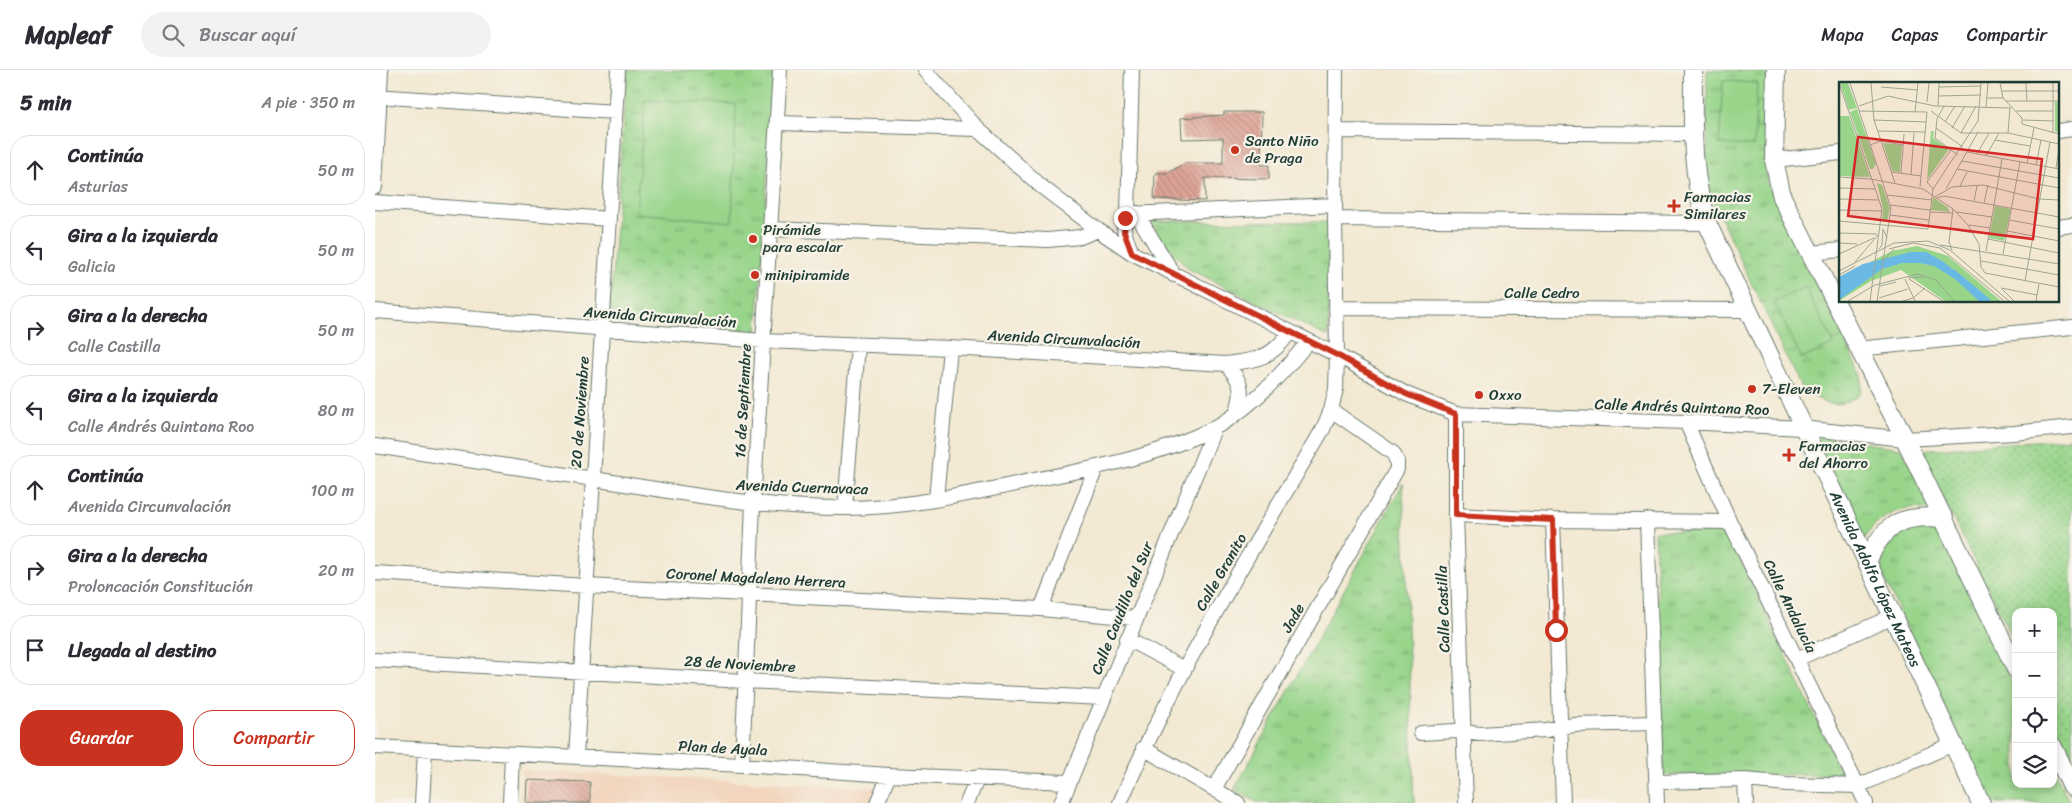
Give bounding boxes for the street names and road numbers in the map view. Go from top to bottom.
street label: Calle Cedro [1504,280,1580,306]
street label: Avenida Circunvalación [582,299,737,335]
street label: Avenida Circunvalación [986,322,1141,356]
street label: 16 de Septiembre [727,343,759,459]
street label: 20 de Noviembre [563,355,597,469]
street label: Calle Andrés Quintana Roo [1594,391,1770,423]
street label: Avenida Cuernavaca [734,472,869,502]
street label: Avenida Adolfo López Mateos [1822,485,1928,672]
street label: Calle Granito [1188,528,1254,616]
street label: Calle Caudillo del Sur [1083,537,1161,678]
street label: Calle Andalucía [1756,554,1824,658]
street label: Coronel Magdaleno Herrera [666,560,847,596]
street label: Calle Castilla [1428,565,1458,653]
street label: Jade [1274,598,1312,638]
street label: 28 de Noviembre [684,648,797,680]
street label: Plan de Ayala [678,733,769,763]

